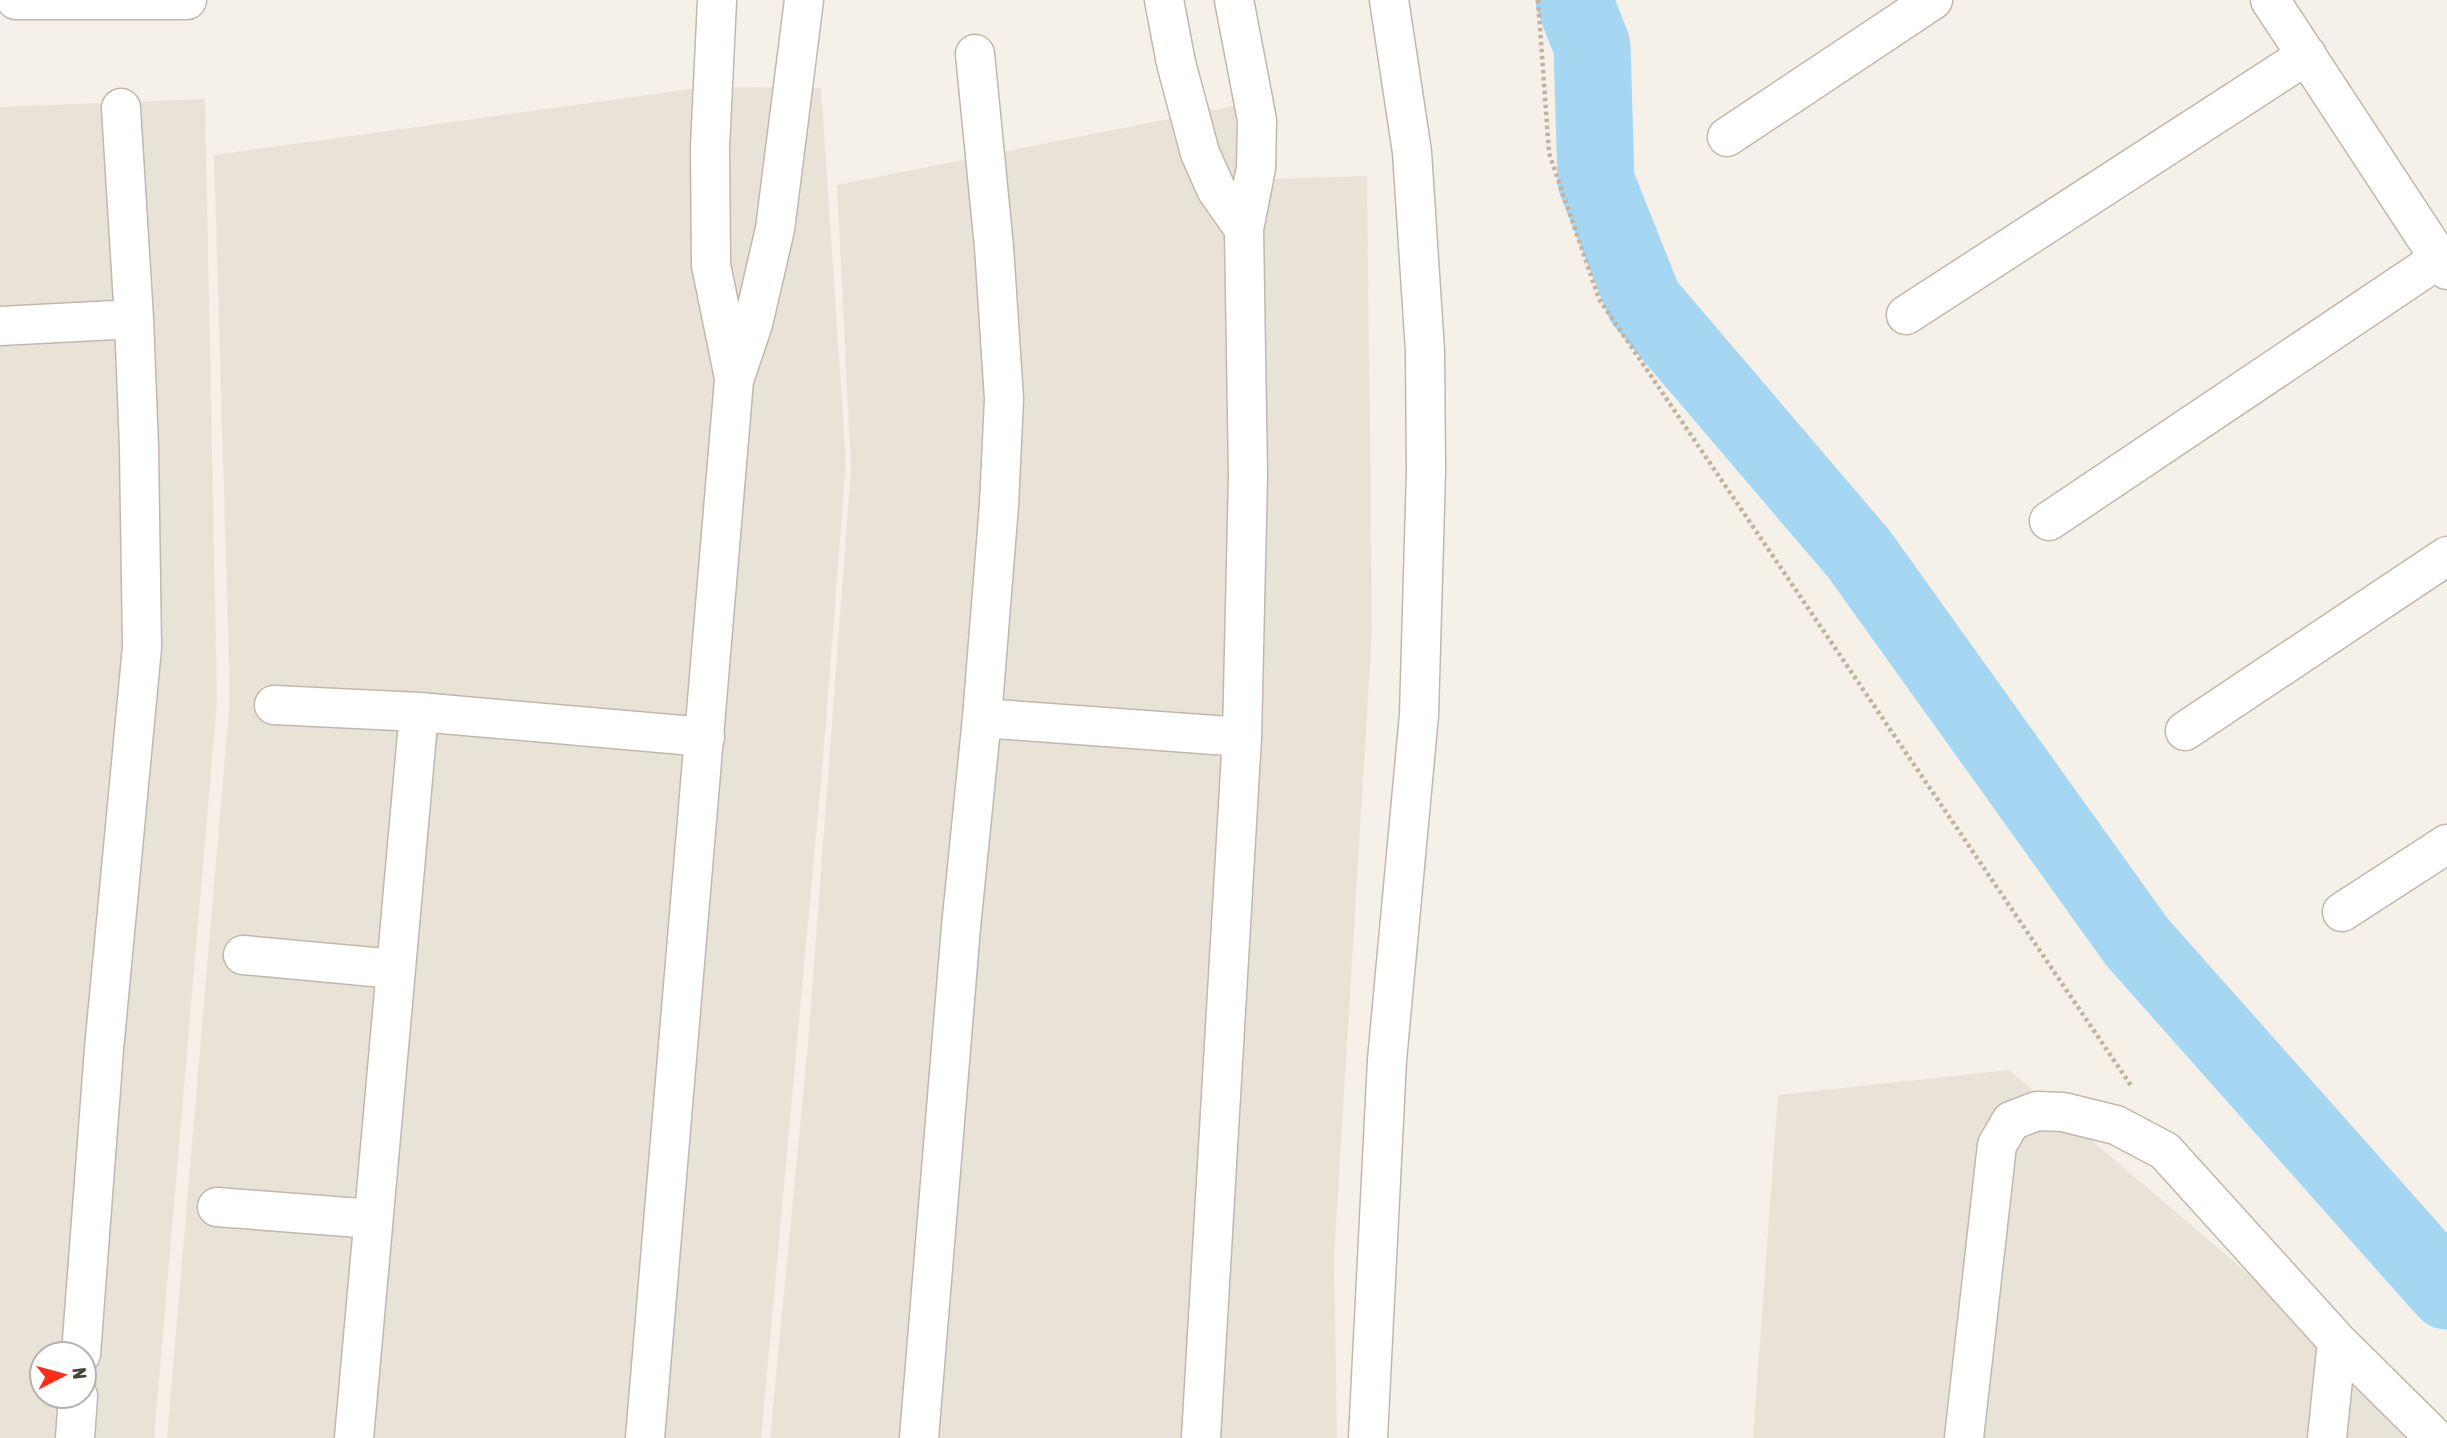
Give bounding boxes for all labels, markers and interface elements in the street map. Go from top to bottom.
north arrow [28,1340,98,1410]
text: N [68,1366,91,1380]

